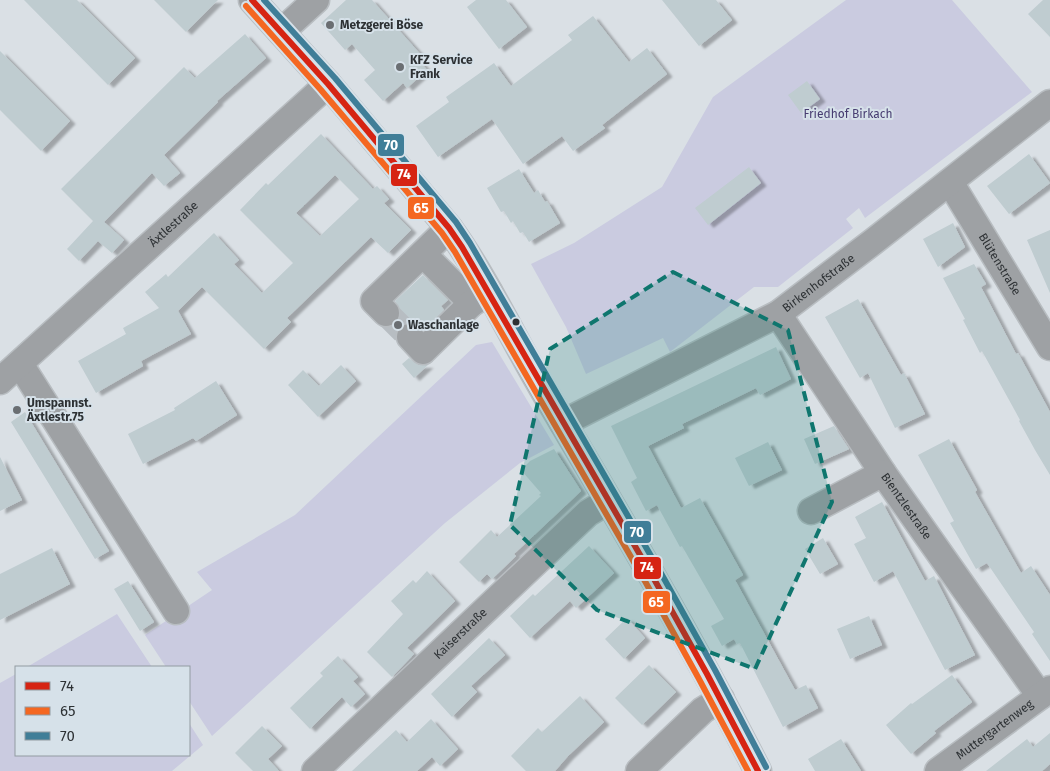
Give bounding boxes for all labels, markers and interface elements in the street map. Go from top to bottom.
place label: Metzgerei Böse [340,18,424,32]
marker: Metzgerei Böse [324,19,336,31]
place label: KFZ Service Frank [410,53,473,81]
marker: KFZ Service Frank [394,61,406,73]
park label: Friedhof Birkach [803,107,893,121]
line badge: 70 [377,133,405,157]
text: 70 [384,137,398,154]
line badge: 74 [390,163,418,187]
text: 74 [397,166,411,183]
line badge: 65 [407,196,435,220]
street label: Äxtlestraße [145,198,201,250]
text: 65 [413,200,429,217]
street label: Blütenstraße [976,231,1024,298]
street label: Birkenhofstraße [780,251,858,315]
unlabelled marker [511,317,521,327]
place label: Waschanlage [408,318,480,332]
marker: Waschanlage [392,319,404,331]
place label: Umspannst. Äxtlestr.75 [26,396,92,424]
marker: Umspannst. Äxtlestr.75 [11,404,23,416]
street label: Bientzlestraße [878,470,935,542]
line badge: 70 [623,520,652,544]
text: 70 [630,524,644,541]
line badge: 74 [633,556,662,580]
text: 74 [640,559,654,576]
line badge: 65 [642,590,671,614]
text: 65 [648,594,664,611]
street label: Kaiserstraße [431,605,490,662]
legend [15,666,190,756]
text: 74 [60,677,74,695]
street label: Muttergartenweg [953,696,1036,763]
text: 65 [60,702,75,720]
text: 70 [60,727,75,745]

